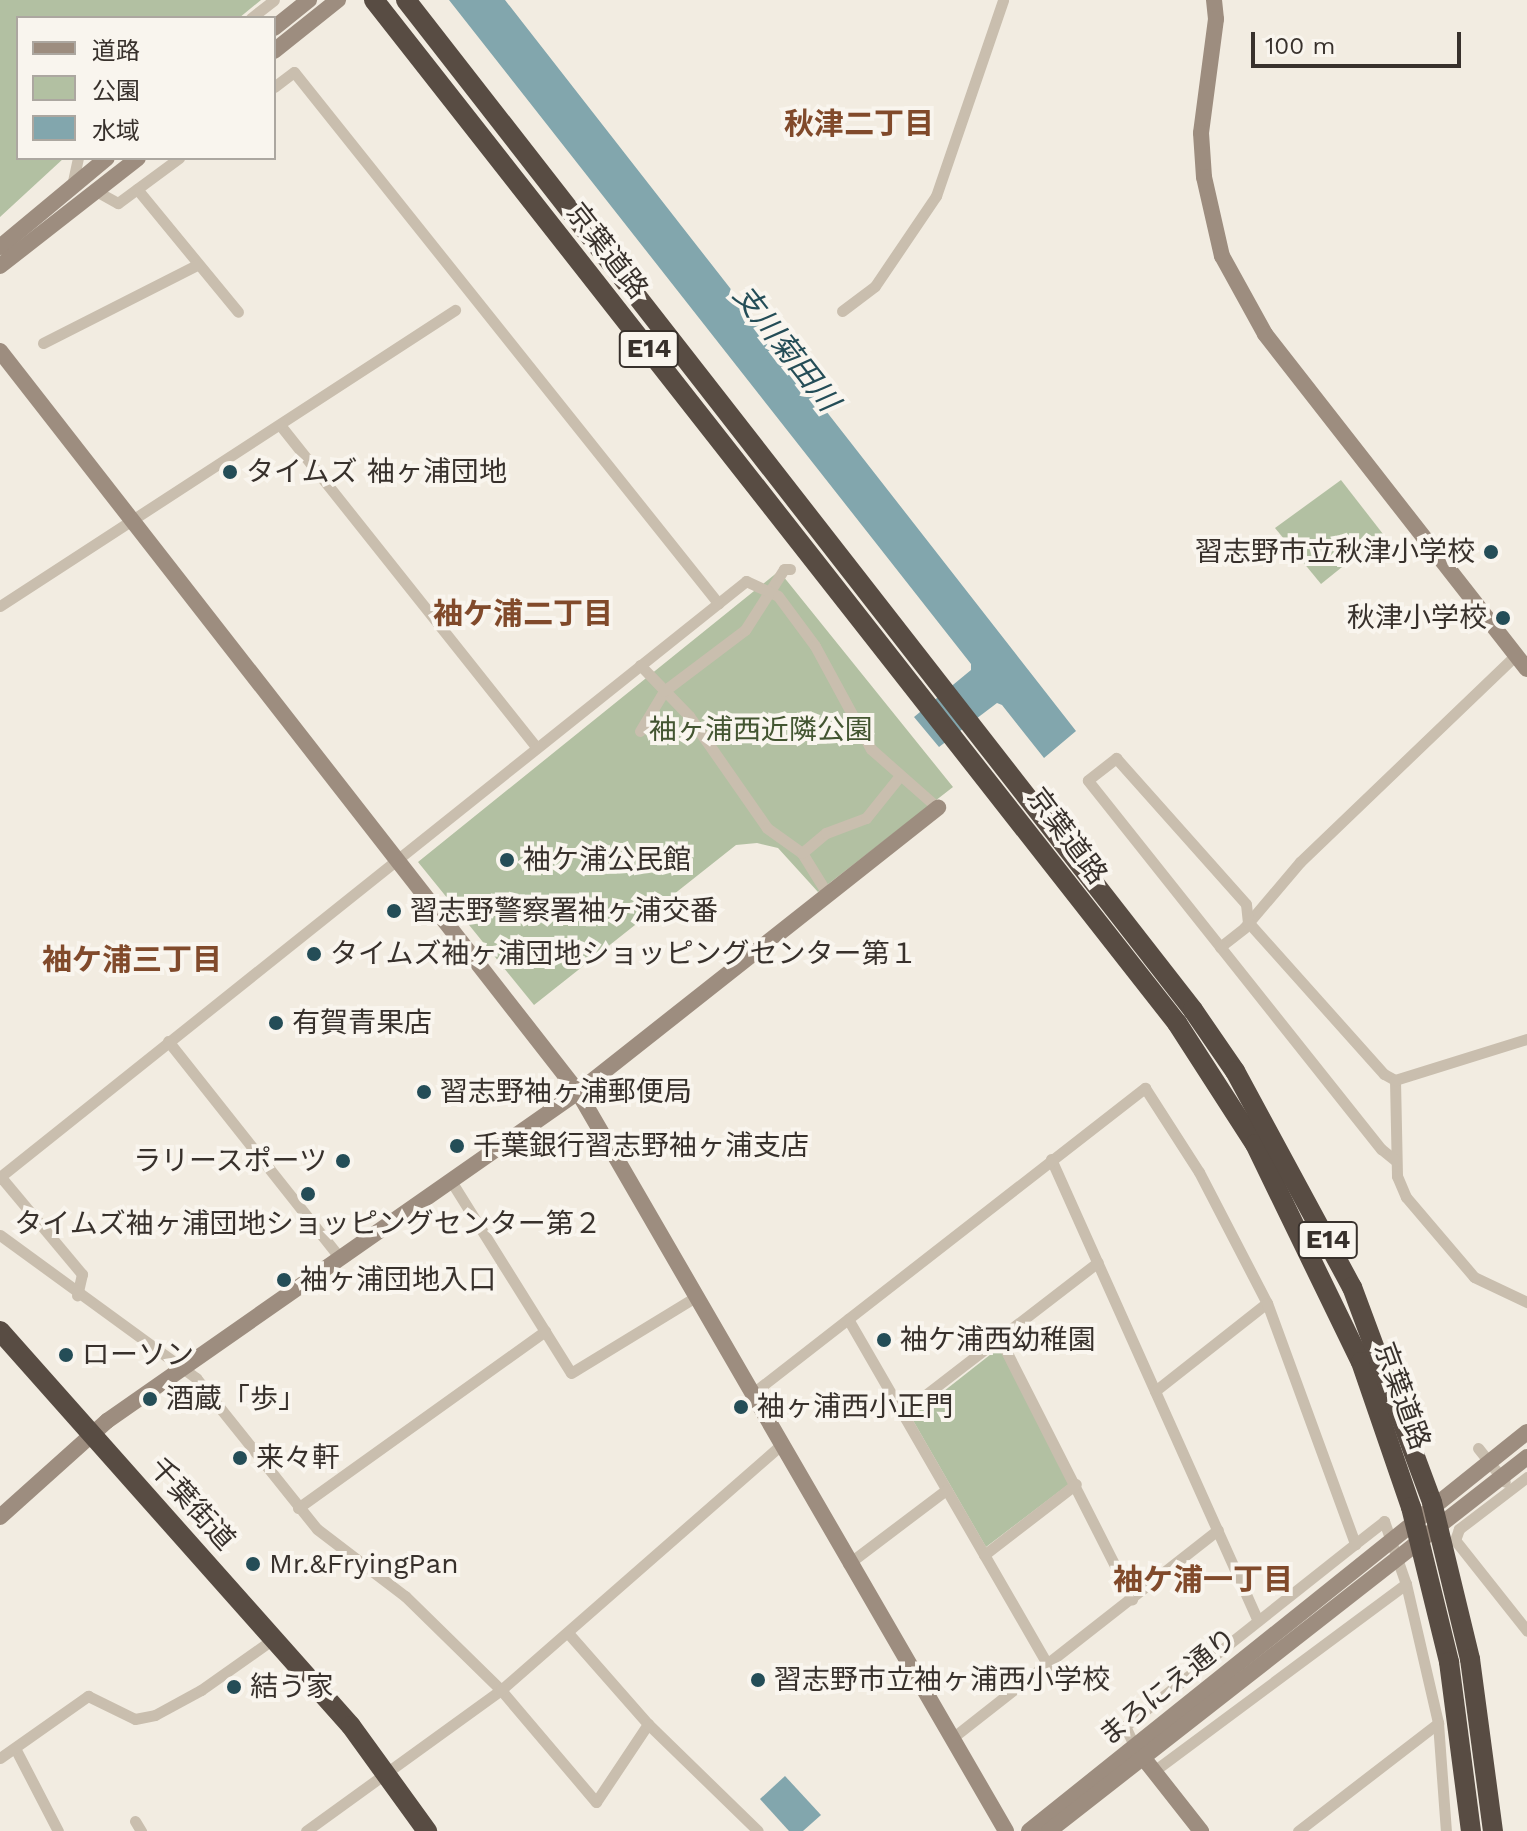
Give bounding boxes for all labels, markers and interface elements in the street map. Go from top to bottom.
legend [16,16,276,160]
scale bar [1255,16,1465,66]
text: 100 m [1265,32,1335,60]
text: 道路 [92,37,140,65]
text: 公園 [92,77,140,105]
district label: 秋津二丁目 [784,106,934,142]
text: 水域 [92,117,140,145]
street label: 京葉道路 [559,197,655,305]
water label: 支川菊田川 [726,278,846,418]
road number: E14 [617,327,681,371]
place label: タイムズ 袖ヶ浦団地 [246,455,508,489]
marker: タイムズ 袖ヶ浦団地 [221,463,239,481]
place label: 習志野市立秋津小学校 [1195,535,1475,569]
marker: 習志野市立秋津小学校 [1482,543,1500,561]
district label: 袖ケ浦二丁目 [433,596,613,632]
place label: 秋津小学校 [1347,601,1487,635]
marker: 秋津小学校 [1494,609,1512,627]
park label: 袖ヶ浦西近隣公園 [649,713,873,747]
street label: 京葉道路 [1020,781,1114,891]
place label: 袖ケ浦公民館 [523,843,691,877]
marker: 袖ケ浦公民館 [498,851,516,869]
place label: 習志野警察署袖ヶ浦交番 [410,894,718,928]
marker: 習志野警察署袖ヶ浦交番 [385,902,403,920]
place label: タイムズ袖ヶ浦団地ショッピングセンター第１ [330,937,918,971]
district label: 袖ケ浦三丁目 [42,942,222,978]
marker: タイムズ袖ヶ浦団地ショッピングセンター第１ [305,945,323,963]
place label: 有賀青果店 [292,1006,432,1040]
marker: 有賀青果店 [267,1014,285,1032]
place label: 習志野袖ヶ浦郵便局 [440,1075,692,1109]
marker: 習志野袖ヶ浦郵便局 [415,1083,433,1101]
place label: 千葉銀行習志野袖ヶ浦支店 [473,1129,809,1163]
marker: 千葉銀行習志野袖ヶ浦支店 [448,1137,466,1155]
place label: ラリースポーツ [131,1144,327,1178]
marker: ラリースポーツ [334,1152,352,1170]
marker: タイムズ袖ヶ浦団地ショッピングセンター第２ [299,1185,317,1203]
place label: タイムズ袖ヶ浦団地ショッピングセンター第２ [14,1207,602,1241]
road number: E14 [1296,1218,1360,1262]
place label: 袖ヶ浦団地入口 [300,1263,496,1297]
marker: 袖ヶ浦団地入口 [275,1271,293,1289]
place label: 袖ケ浦西幼稚園 [900,1323,1096,1357]
marker: 袖ケ浦西幼稚園 [875,1331,893,1349]
place label: ローソン [82,1338,194,1372]
street label: 京葉道路 [1367,1338,1437,1454]
marker: ローソン [57,1346,75,1364]
place label: 酒蔵「歩」 [166,1382,306,1416]
marker: 酒蔵「歩」 [141,1390,159,1408]
place label: 袖ヶ浦西小正門 [757,1390,953,1424]
marker: 袖ヶ浦西小正門 [732,1398,750,1416]
place label: 来々軒 [256,1441,340,1475]
marker: 来々軒 [231,1449,249,1467]
street label: 千葉街道 [142,1451,242,1557]
place label: Mr.&FryingPan [269,1547,459,1581]
marker: Mr.&FryingPan [244,1555,262,1573]
district label: 袖ケ浦一丁目 [1113,1562,1293,1598]
street label: まろにえ通り [1092,1621,1244,1753]
place label: 習志野市立袖ヶ浦西小学校 [774,1663,1110,1697]
place label: 結う家 [250,1670,334,1704]
marker: 習志野市立袖ヶ浦西小学校 [749,1671,767,1689]
marker: 結う家 [225,1678,243,1696]

